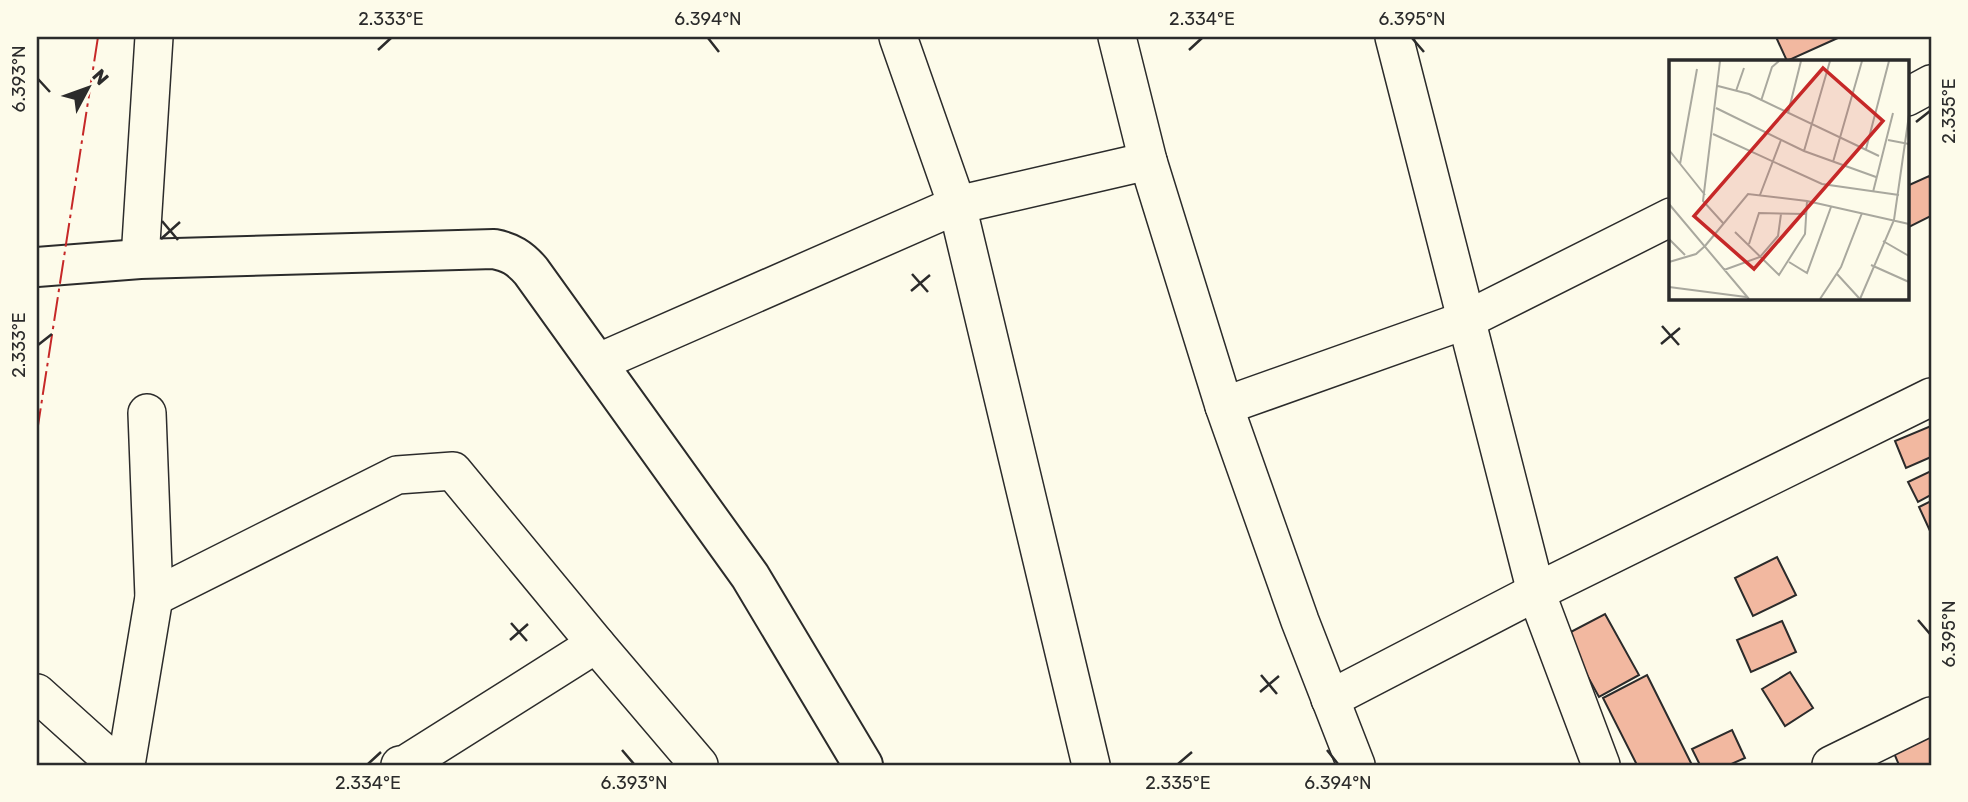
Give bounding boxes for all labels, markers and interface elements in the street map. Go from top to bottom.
text: 2.333°E [358,8,424,30]
text: 6.394°N [674,8,742,30]
text: 2.334°E [1169,8,1235,30]
text: 6.395°N [1378,8,1446,30]
text: 6.393°N [8,46,30,112]
north arrow [52,52,122,122]
inset map [1669,60,1909,299]
text: N [87,64,114,90]
text: 2.335°E [1938,78,1960,144]
text: 2.333°E [8,312,30,378]
text: 6.395°N [1938,600,1960,668]
text: 2.334°E [335,772,401,794]
text: 6.393°N [601,772,667,794]
text: 2.335°E [1145,772,1211,794]
text: 6.394°N [1304,772,1372,794]

